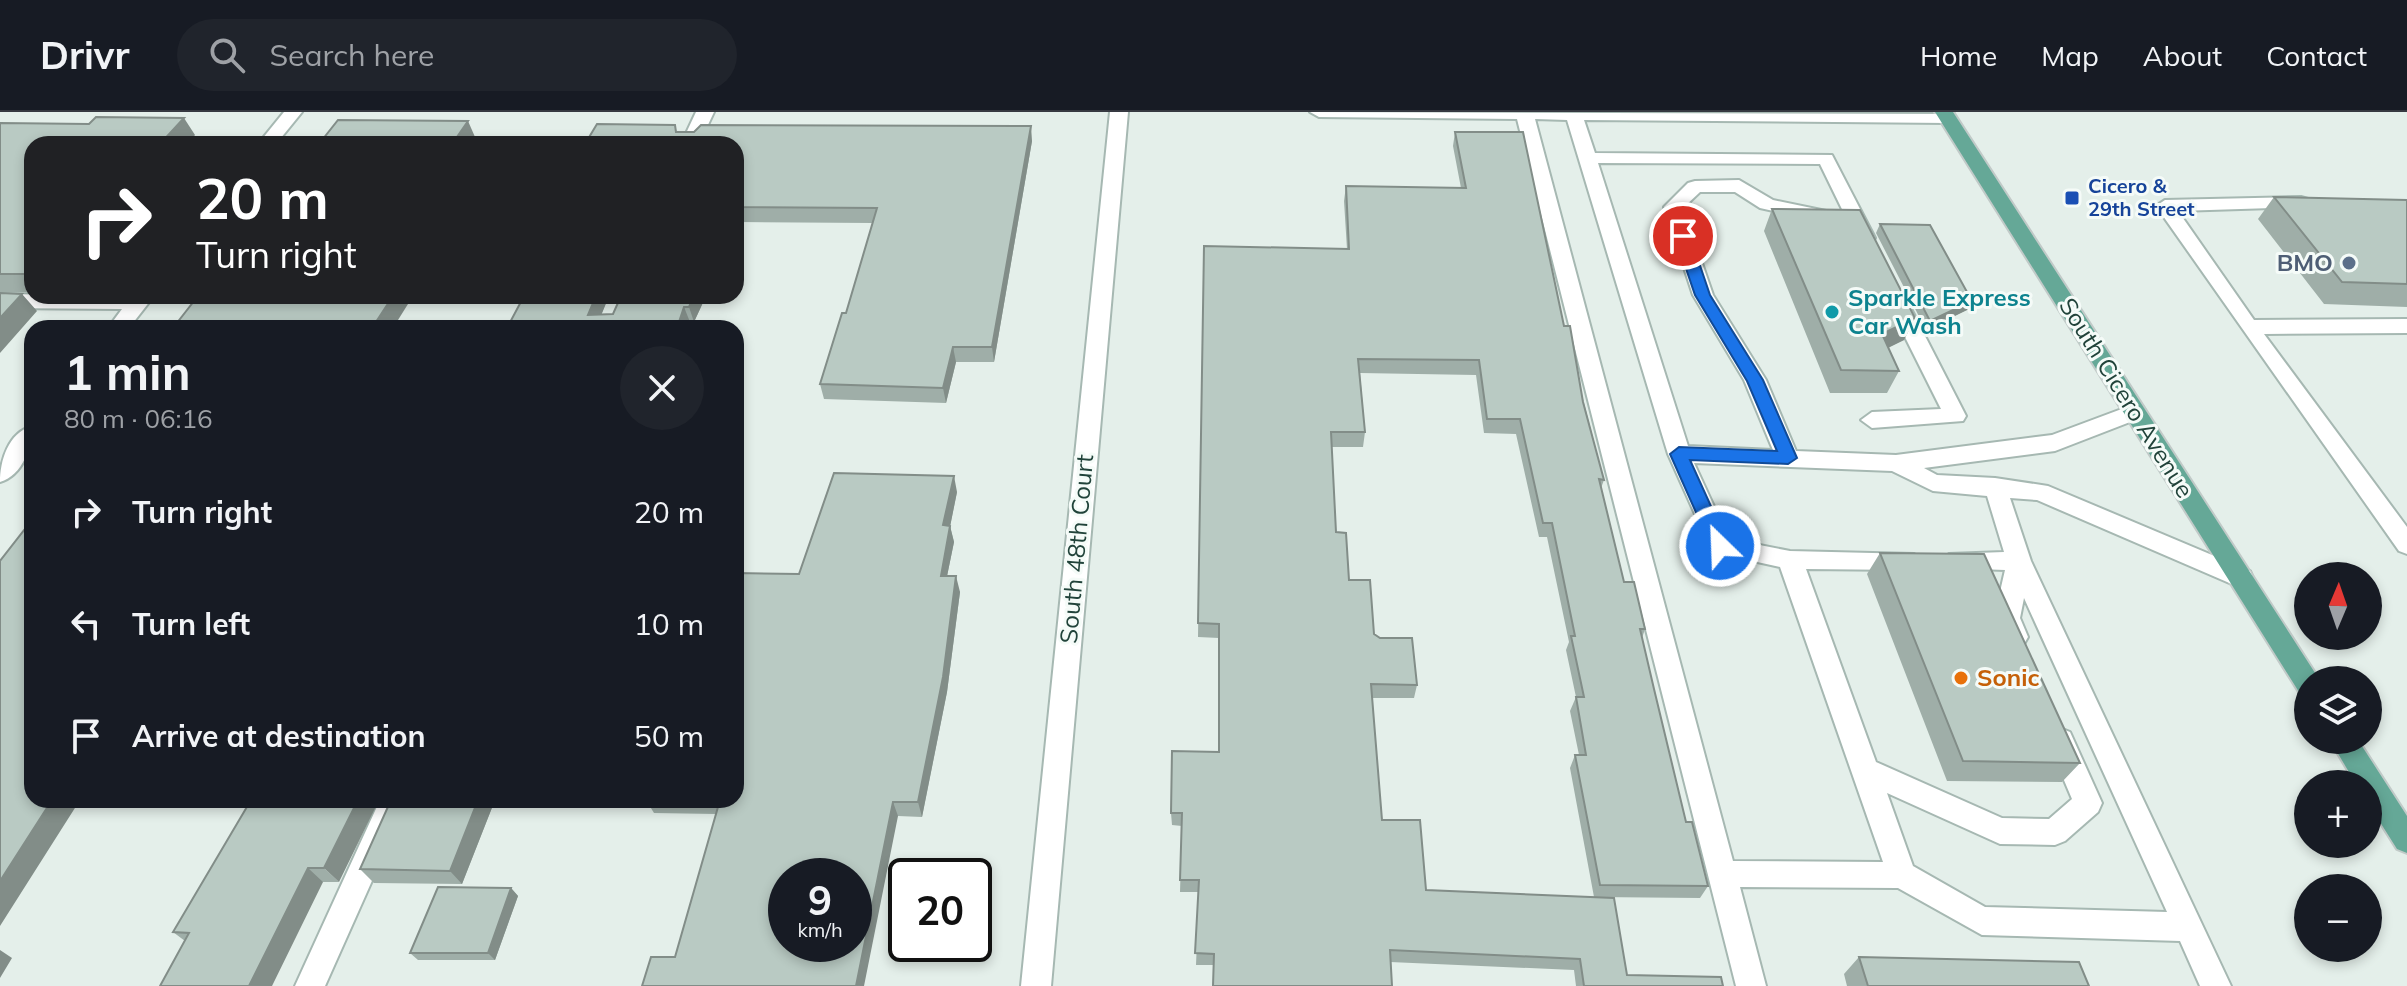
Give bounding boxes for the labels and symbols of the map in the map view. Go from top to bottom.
place label: Cicero & 29th Street [2088,173,2195,221]
marker: Cicero & 29th Street [2063,189,2081,207]
pin [1649,202,1717,270]
place label: BMO [2277,247,2333,277]
marker: BMO [2340,254,2358,272]
place label: Sparkle Express Car Wash [1848,282,2031,340]
street label: South Cicero Avenue [2053,292,2201,503]
marker: Sparkle Express Car Wash [1823,303,1841,321]
street label: South 48th Court [1053,453,1099,645]
position arrow [1678,504,1762,588]
north arrow [2294,562,2382,650]
place label: Sonic [1977,662,2040,692]
marker: Sonic [1952,669,1970,687]
speed limit sign: 20 [888,858,992,962]

